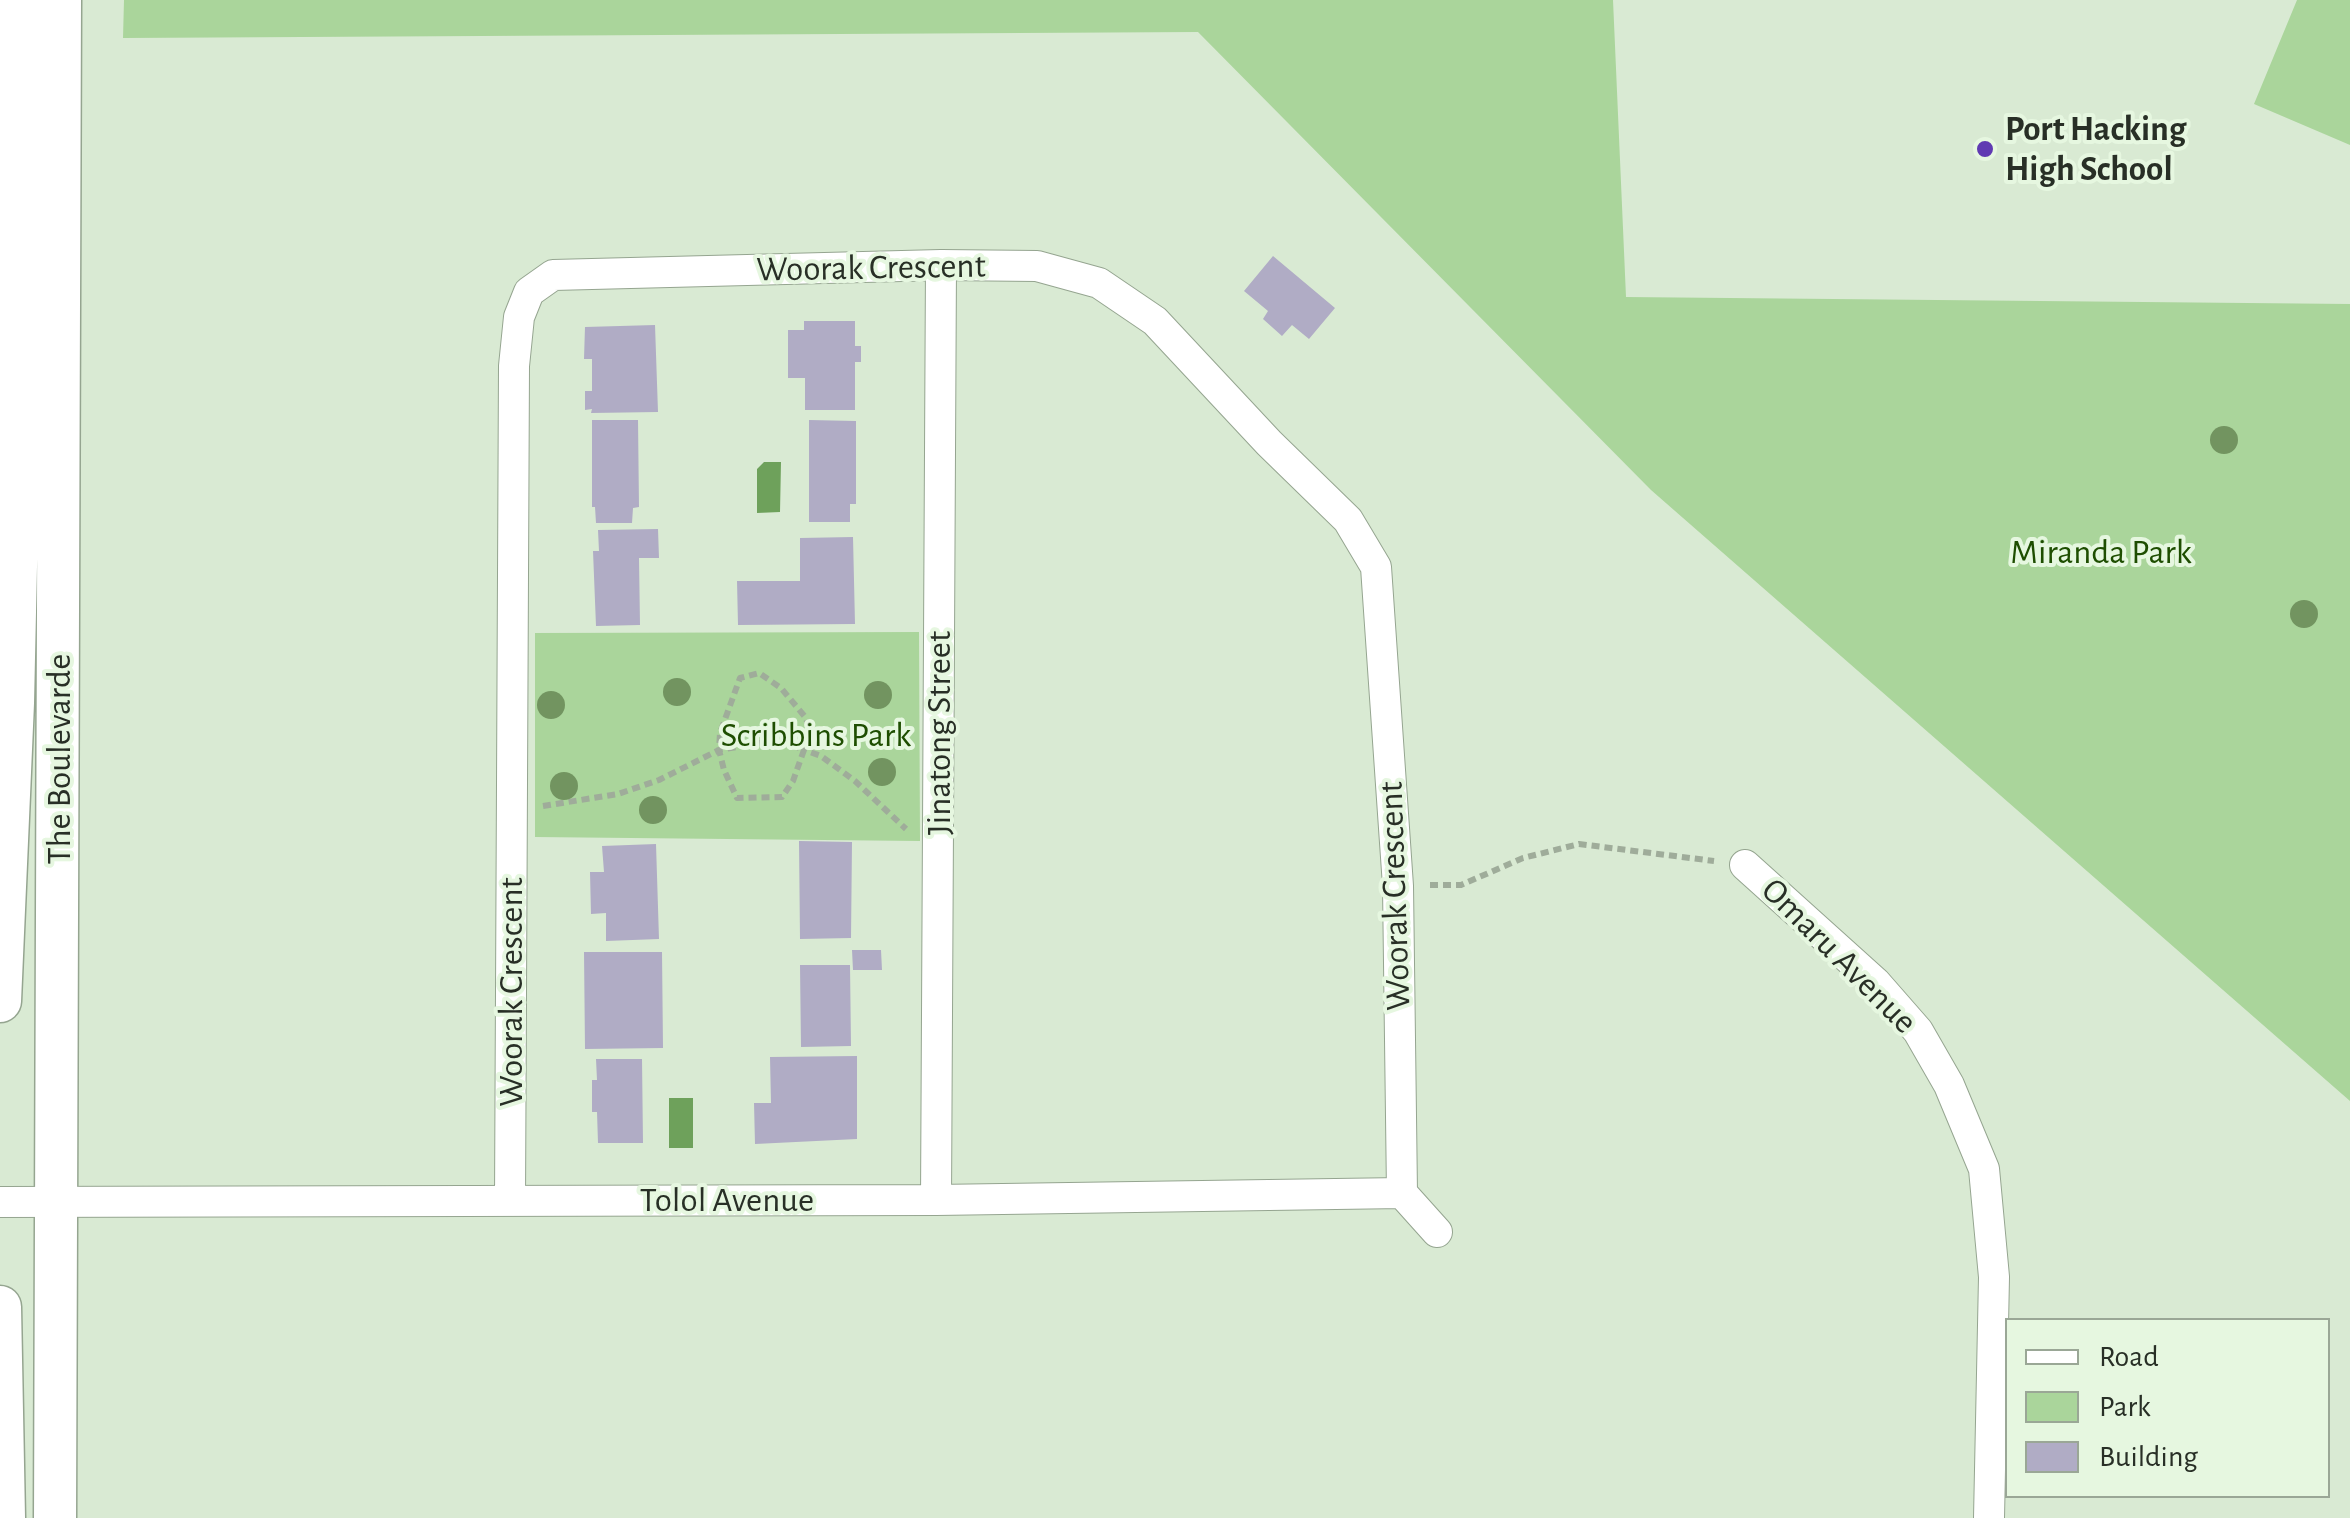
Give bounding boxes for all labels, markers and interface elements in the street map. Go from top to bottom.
place label: Port Hacking High School [2005,108,2186,190]
marker: Port Hacking High School [1974,138,1996,160]
street label: Woorak Crescent [756,245,986,291]
park label: Miranda Park [2010,531,2192,573]
street label: Jinatong Street [918,631,960,835]
street label: The Boulevarde [38,654,80,864]
park label: Scribbins Park [721,714,911,756]
street label: Woorak Crescent [1370,781,1420,1011]
street label: Omaru Avenue [1752,869,1926,1043]
street label: Woorak Crescent [490,877,532,1107]
street label: Tolol Avenue [640,1179,814,1221]
legend [2005,1318,2330,1498]
text: Road [2099,1342,2159,1372]
text: Park [2099,1392,2151,1422]
text: Building [2099,1442,2198,1472]

